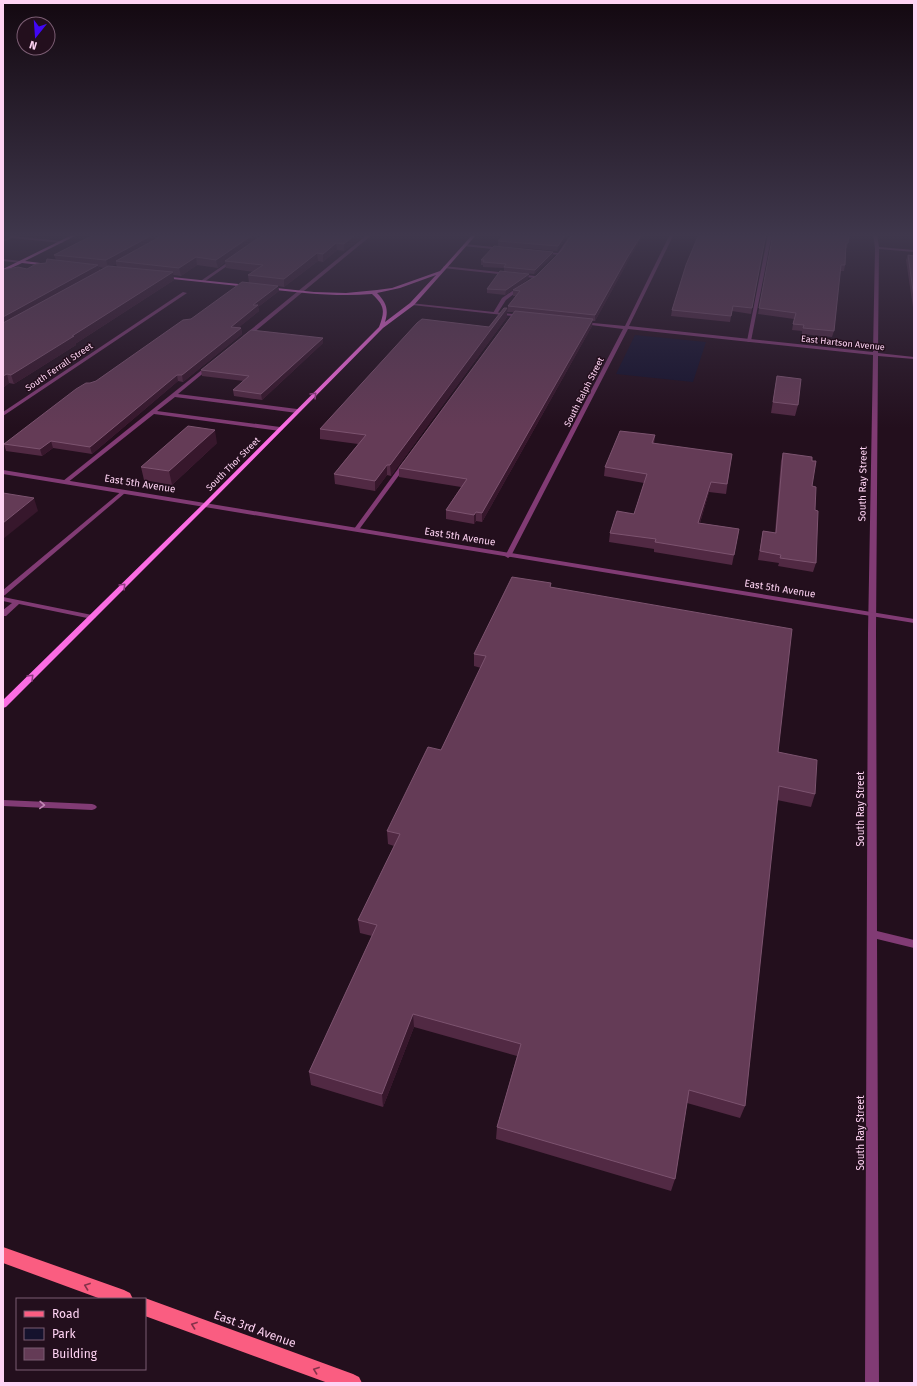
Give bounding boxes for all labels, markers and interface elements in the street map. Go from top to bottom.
north arrow [16,16,56,56]
text: N [28,38,39,52]
street label: East Hartson Avenue [801,334,885,352]
street label: South Ferrall Street [24,340,95,393]
street label: South Ralph Street [562,355,606,428]
one-way arrow [309,392,317,400]
street label: South Thor Street [204,435,262,493]
street label: South Ray Street [856,446,870,522]
street label: East 5th Avenue [104,472,176,496]
street label: East 5th Avenue [424,525,496,549]
street label: East 5th Avenue [744,577,816,601]
one-way arrow [118,583,126,591]
one-way arrow [26,674,34,682]
street label: South Ray Street [855,771,867,847]
one-way arrow [39,800,45,809]
street label: South Ray Street [855,1095,867,1171]
one-way arrow [84,1282,91,1290]
legend [16,1298,146,1370]
text: Road [52,1307,80,1321]
street label: East 3rd Avenue [212,1308,298,1350]
one-way arrow [191,1321,198,1329]
text: Park [52,1327,76,1341]
text: Building [52,1347,98,1361]
one-way arrow [313,1366,320,1374]

